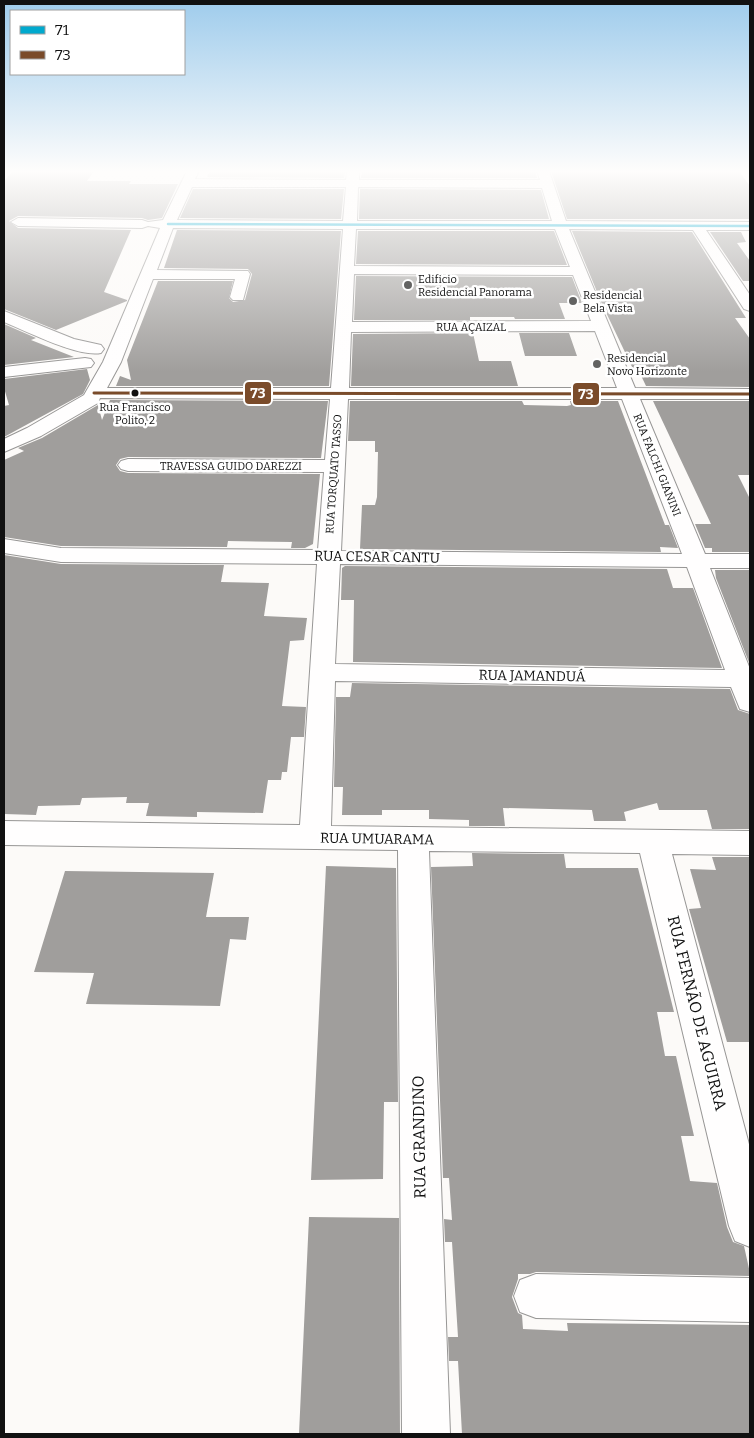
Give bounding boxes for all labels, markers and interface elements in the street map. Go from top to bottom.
legend [10,10,185,75]
text: 71 [55,21,69,39]
text: 73 [55,46,71,64]
place label: Edificio Residencial Panorama [418,273,532,299]
marker: Edificio Residencial Panorama [402,279,414,291]
place label: Residencial Bela Vista [583,289,642,315]
marker: Residencial Bela Vista [567,295,579,307]
street label: RUA AÇAIZAL [436,321,506,334]
place label: Residencial Novo Horizonte [607,352,687,378]
marker: Residencial Novo Horizonte [591,358,603,370]
line badge: 73 [244,381,272,405]
line badge: 73 [572,382,600,406]
text: 73 [250,385,266,402]
text: 73 [578,386,594,403]
marker: Rua Francisco Polito, 2 [130,388,140,398]
place label: Rua Francisco Polito, 2 [99,401,171,427]
street label: RUA FALCHI GIANINI [630,412,684,518]
street label: RUA TORQUATO TASSO [323,414,345,534]
street label: TRAVESSA GUIDO DAREZZI [160,460,302,473]
street label: RUA CESAR CANTU [314,547,441,567]
street label: RUA JAMANDUÁ [478,666,586,685]
street label: RUA UMUARAMA [320,830,434,848]
street label: RUA FERNÃO DE AGUIRRA [664,913,732,1113]
street label: RUA GRANDINO [408,1075,430,1199]

